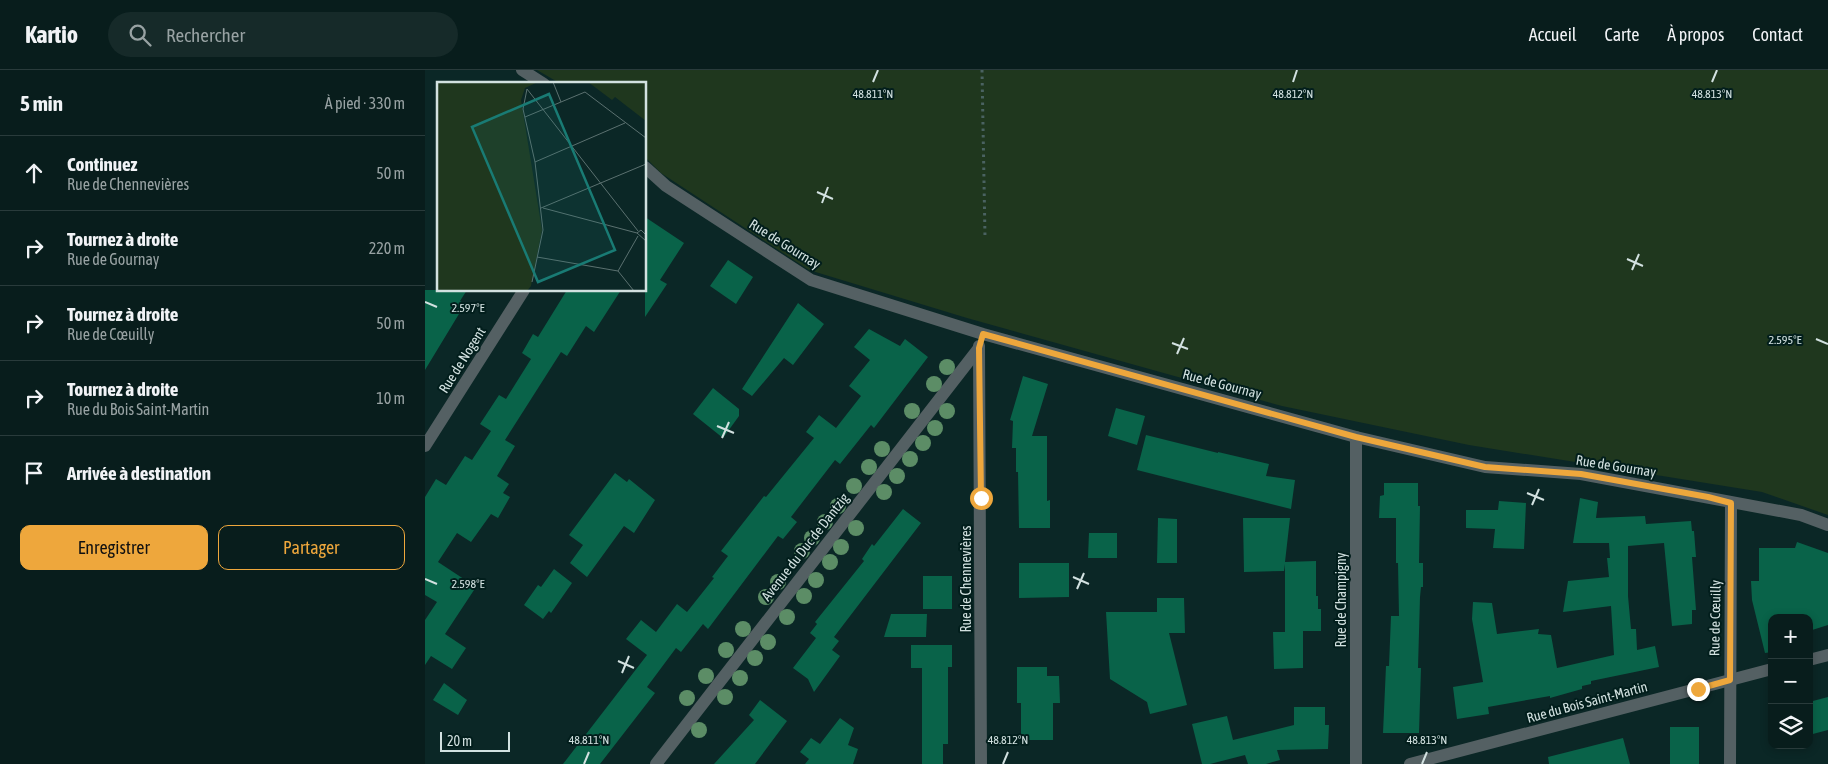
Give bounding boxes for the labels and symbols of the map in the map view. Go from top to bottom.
inset map [437,82,646,291]
text: 48.811°N [853,87,893,101]
text: 48.812°N [1273,87,1313,101]
text: 48.813°N [1692,87,1732,101]
street label: Rue de Gournay [746,216,824,272]
text: 2.597°E [451,301,485,315]
street label: Rue de Nogent [435,324,489,396]
text: 2.595°E [1768,333,1802,347]
street label: Rue de Gournay [1181,366,1263,402]
street label: Rue de Gournay [1575,452,1657,480]
route start [970,487,993,510]
street label: Avenue du Duc de Dantzig [758,490,852,604]
street label: Rue de Chennevières [958,525,974,632]
street label: Rue de Champigny [1333,552,1349,648]
text: 2.598°E [451,577,485,591]
street label: Rue de Cœuilly [1706,579,1724,656]
street label: Rue du Bois Saint-Martin [1525,678,1649,726]
route end [1687,678,1710,701]
scale bar [440,729,510,752]
text: 48.811°N [569,733,609,747]
text: 48.812°N [988,733,1028,747]
text: 48.813°N [1407,733,1447,747]

